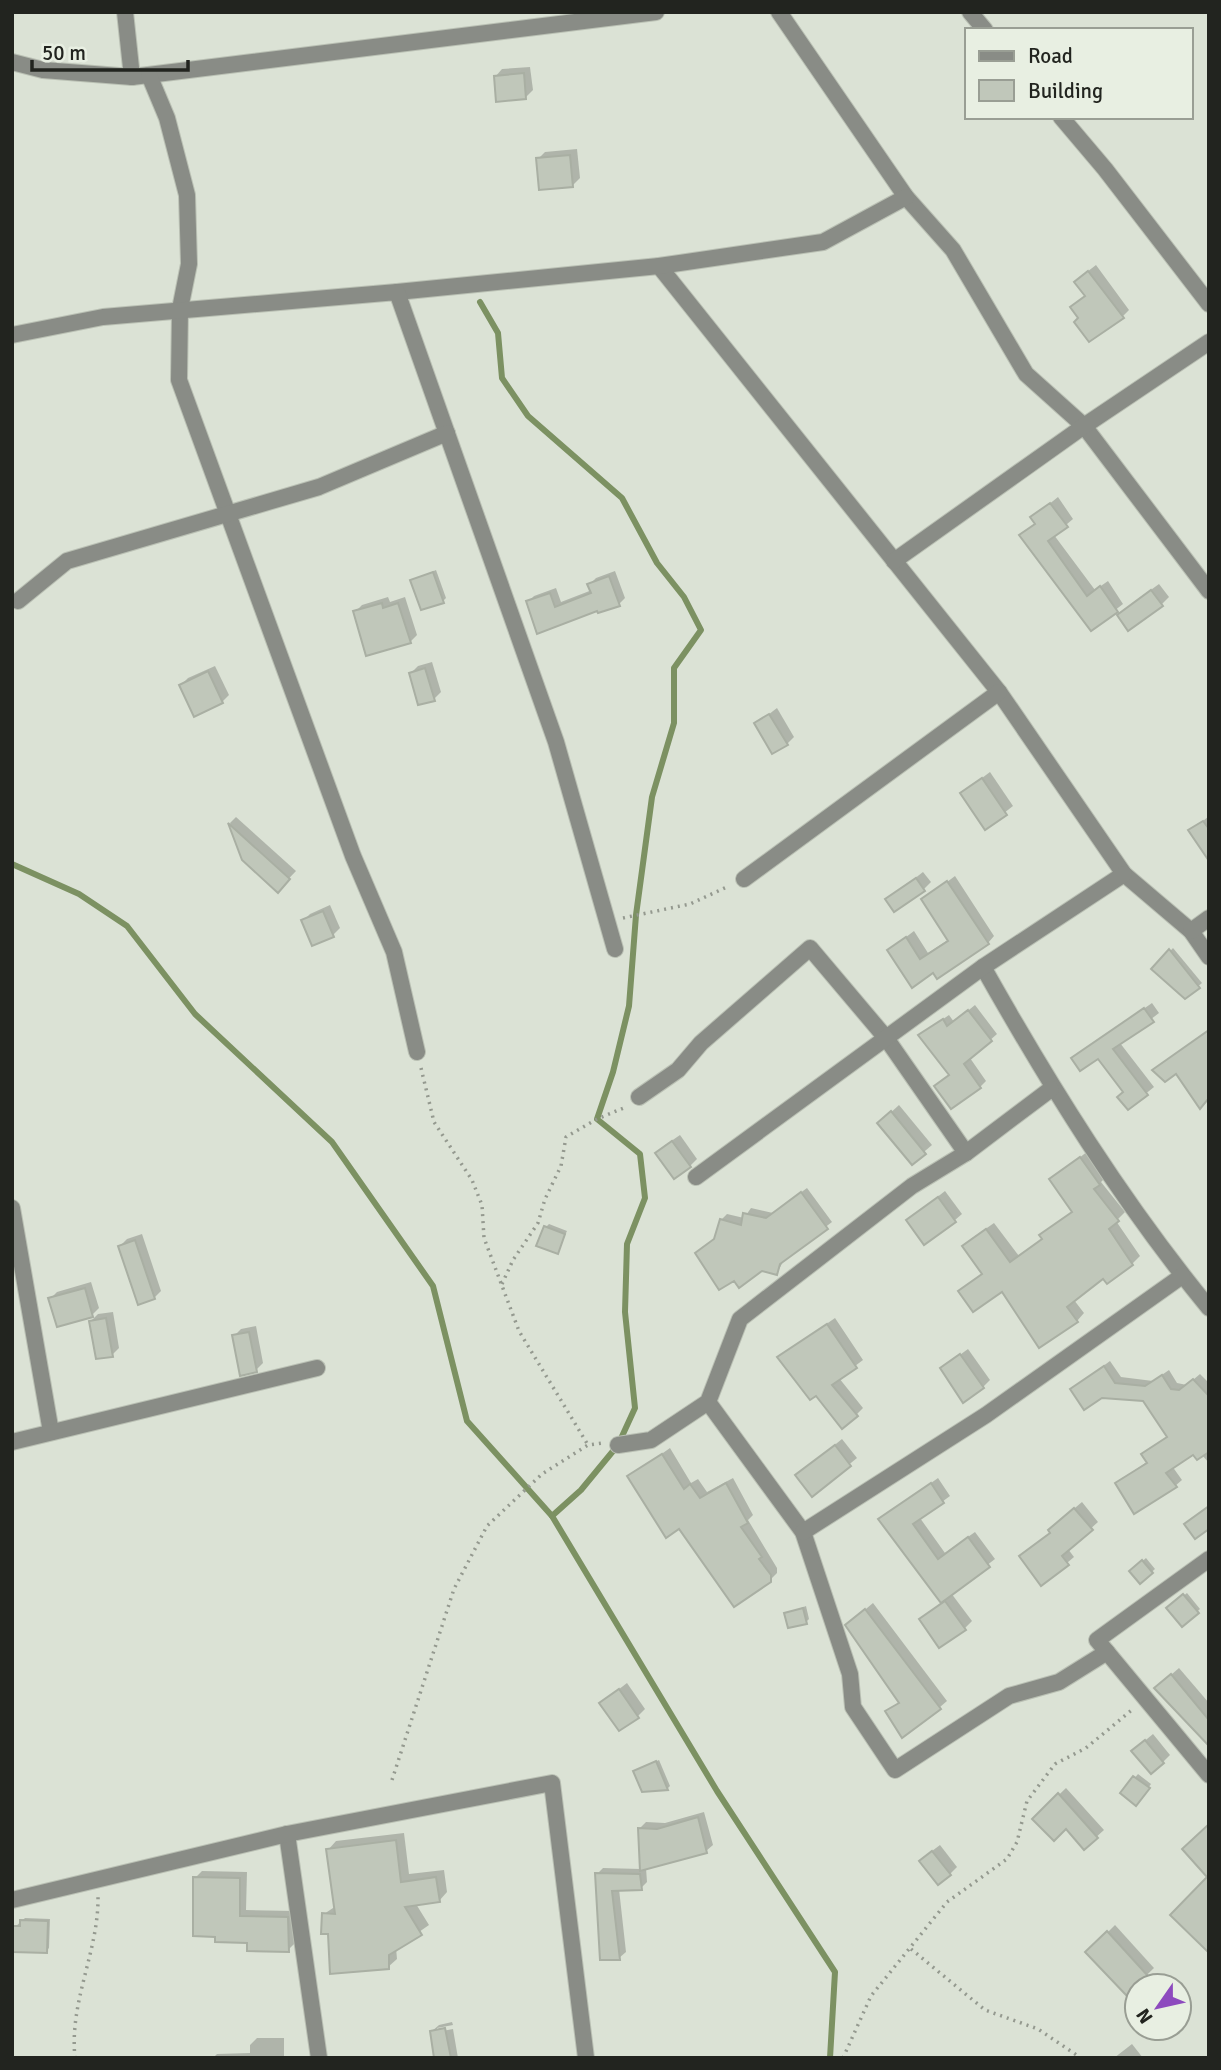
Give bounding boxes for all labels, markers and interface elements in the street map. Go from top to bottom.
scale bar [32,28,187,72]
legend [965,28,1193,119]
text: 50 m [42,40,86,66]
text: Road [1028,43,1073,69]
text: Building [1028,78,1103,104]
north arrow [1123,1972,1193,2042]
text: N [1131,2004,1158,2028]

